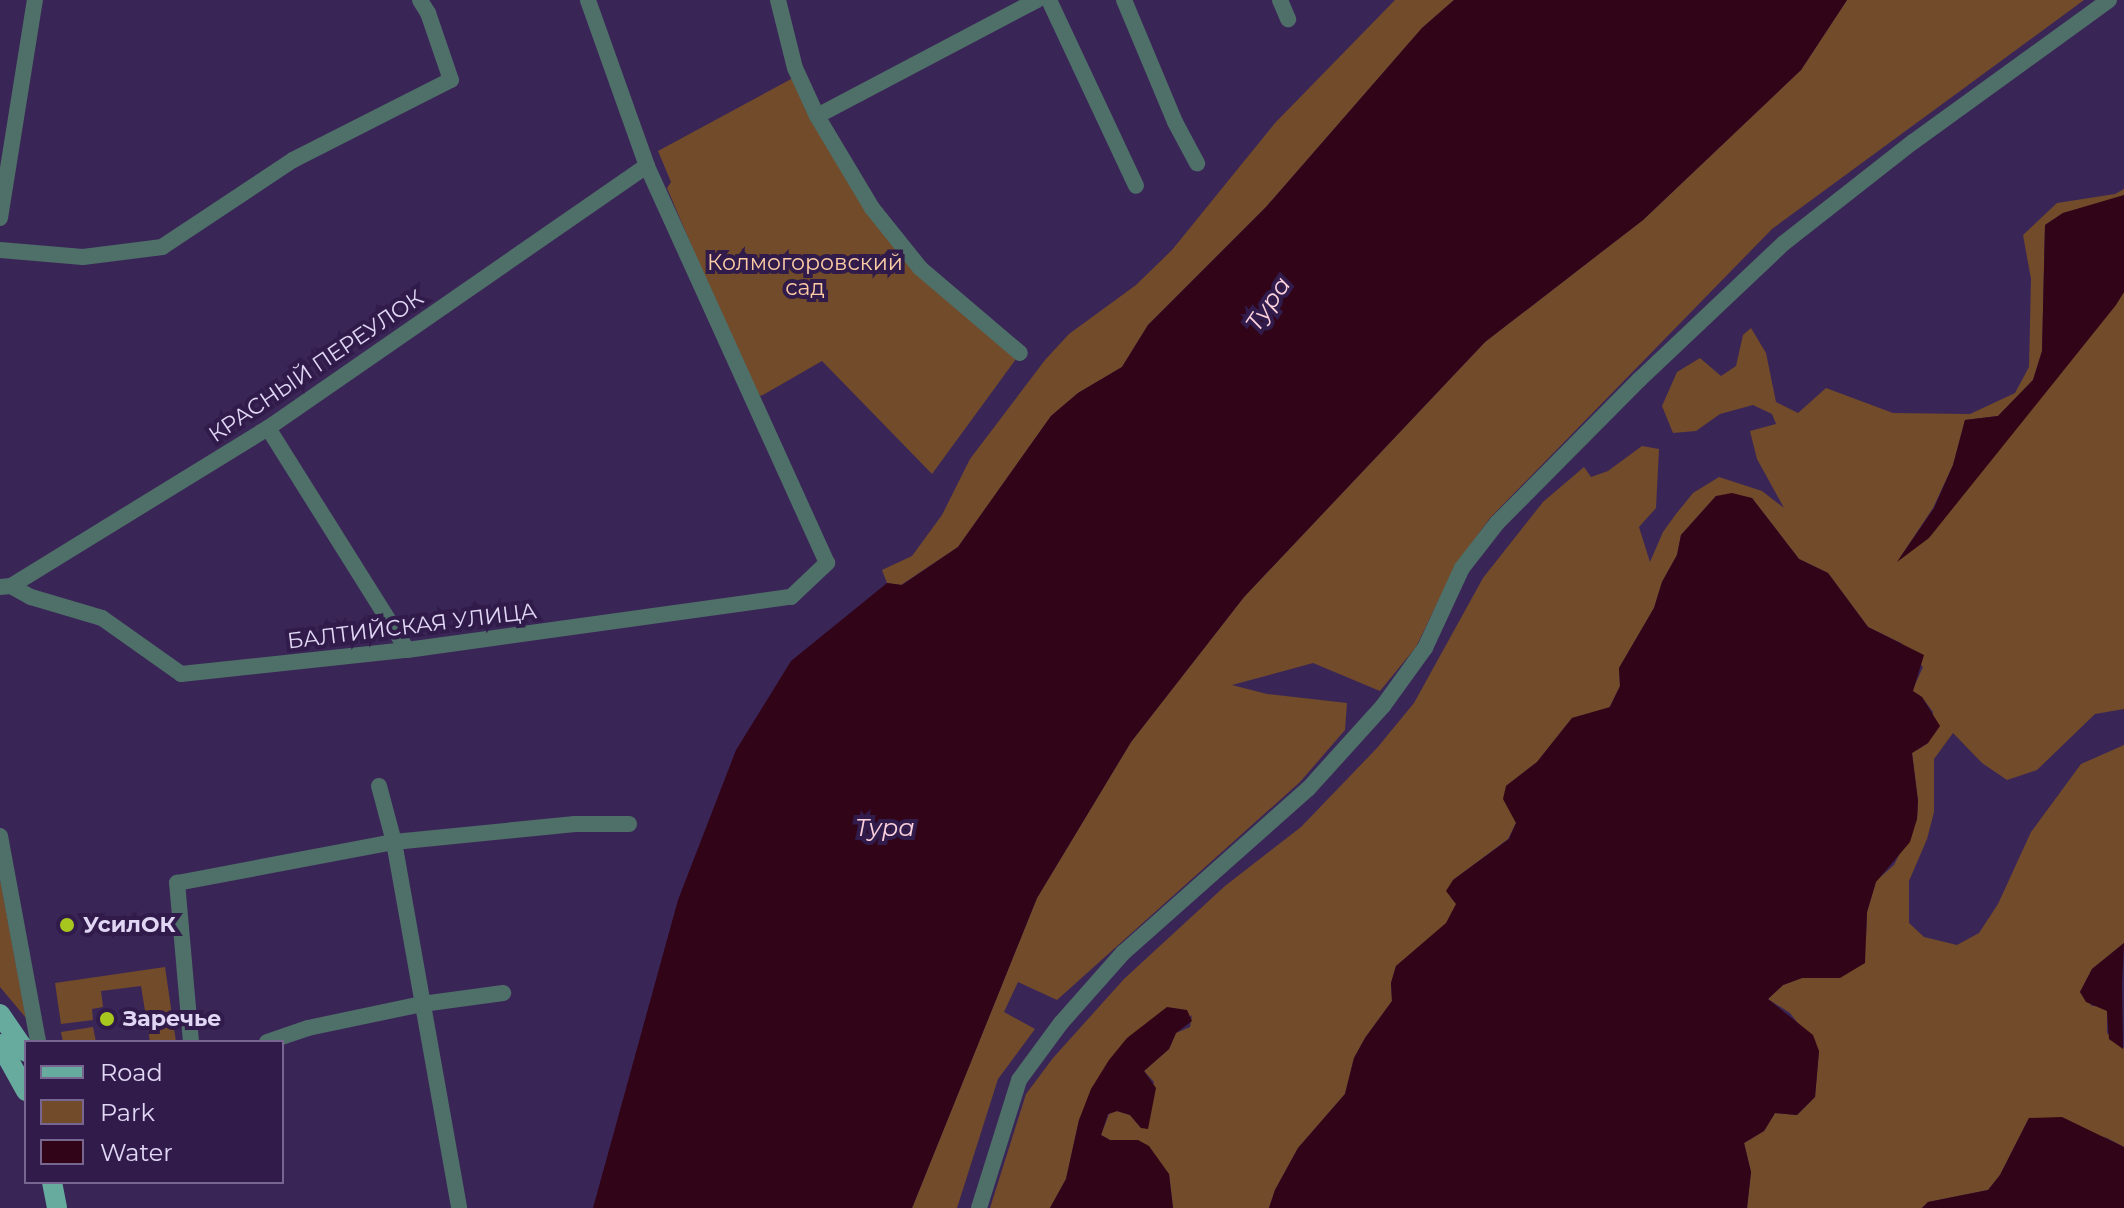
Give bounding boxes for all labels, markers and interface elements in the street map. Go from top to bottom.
park label: Колмогоровский сад [707,249,903,300]
water label: Тура [1239,271,1297,337]
street label: КРАСНЫЙ ПЕРЕУЛОК [204,284,428,448]
street label: БАЛТИЙСКАЯ УЛИЦА [286,598,538,654]
water label: Тура [855,814,915,842]
place label: УсилОК [83,912,176,938]
marker: УсилОК [58,916,76,934]
place label: Заречье [123,1006,221,1032]
marker: Заречье [98,1010,116,1028]
legend [24,1040,284,1184]
text: Road [100,1058,163,1087]
text: Park [100,1098,155,1127]
text: Water [100,1138,173,1167]

